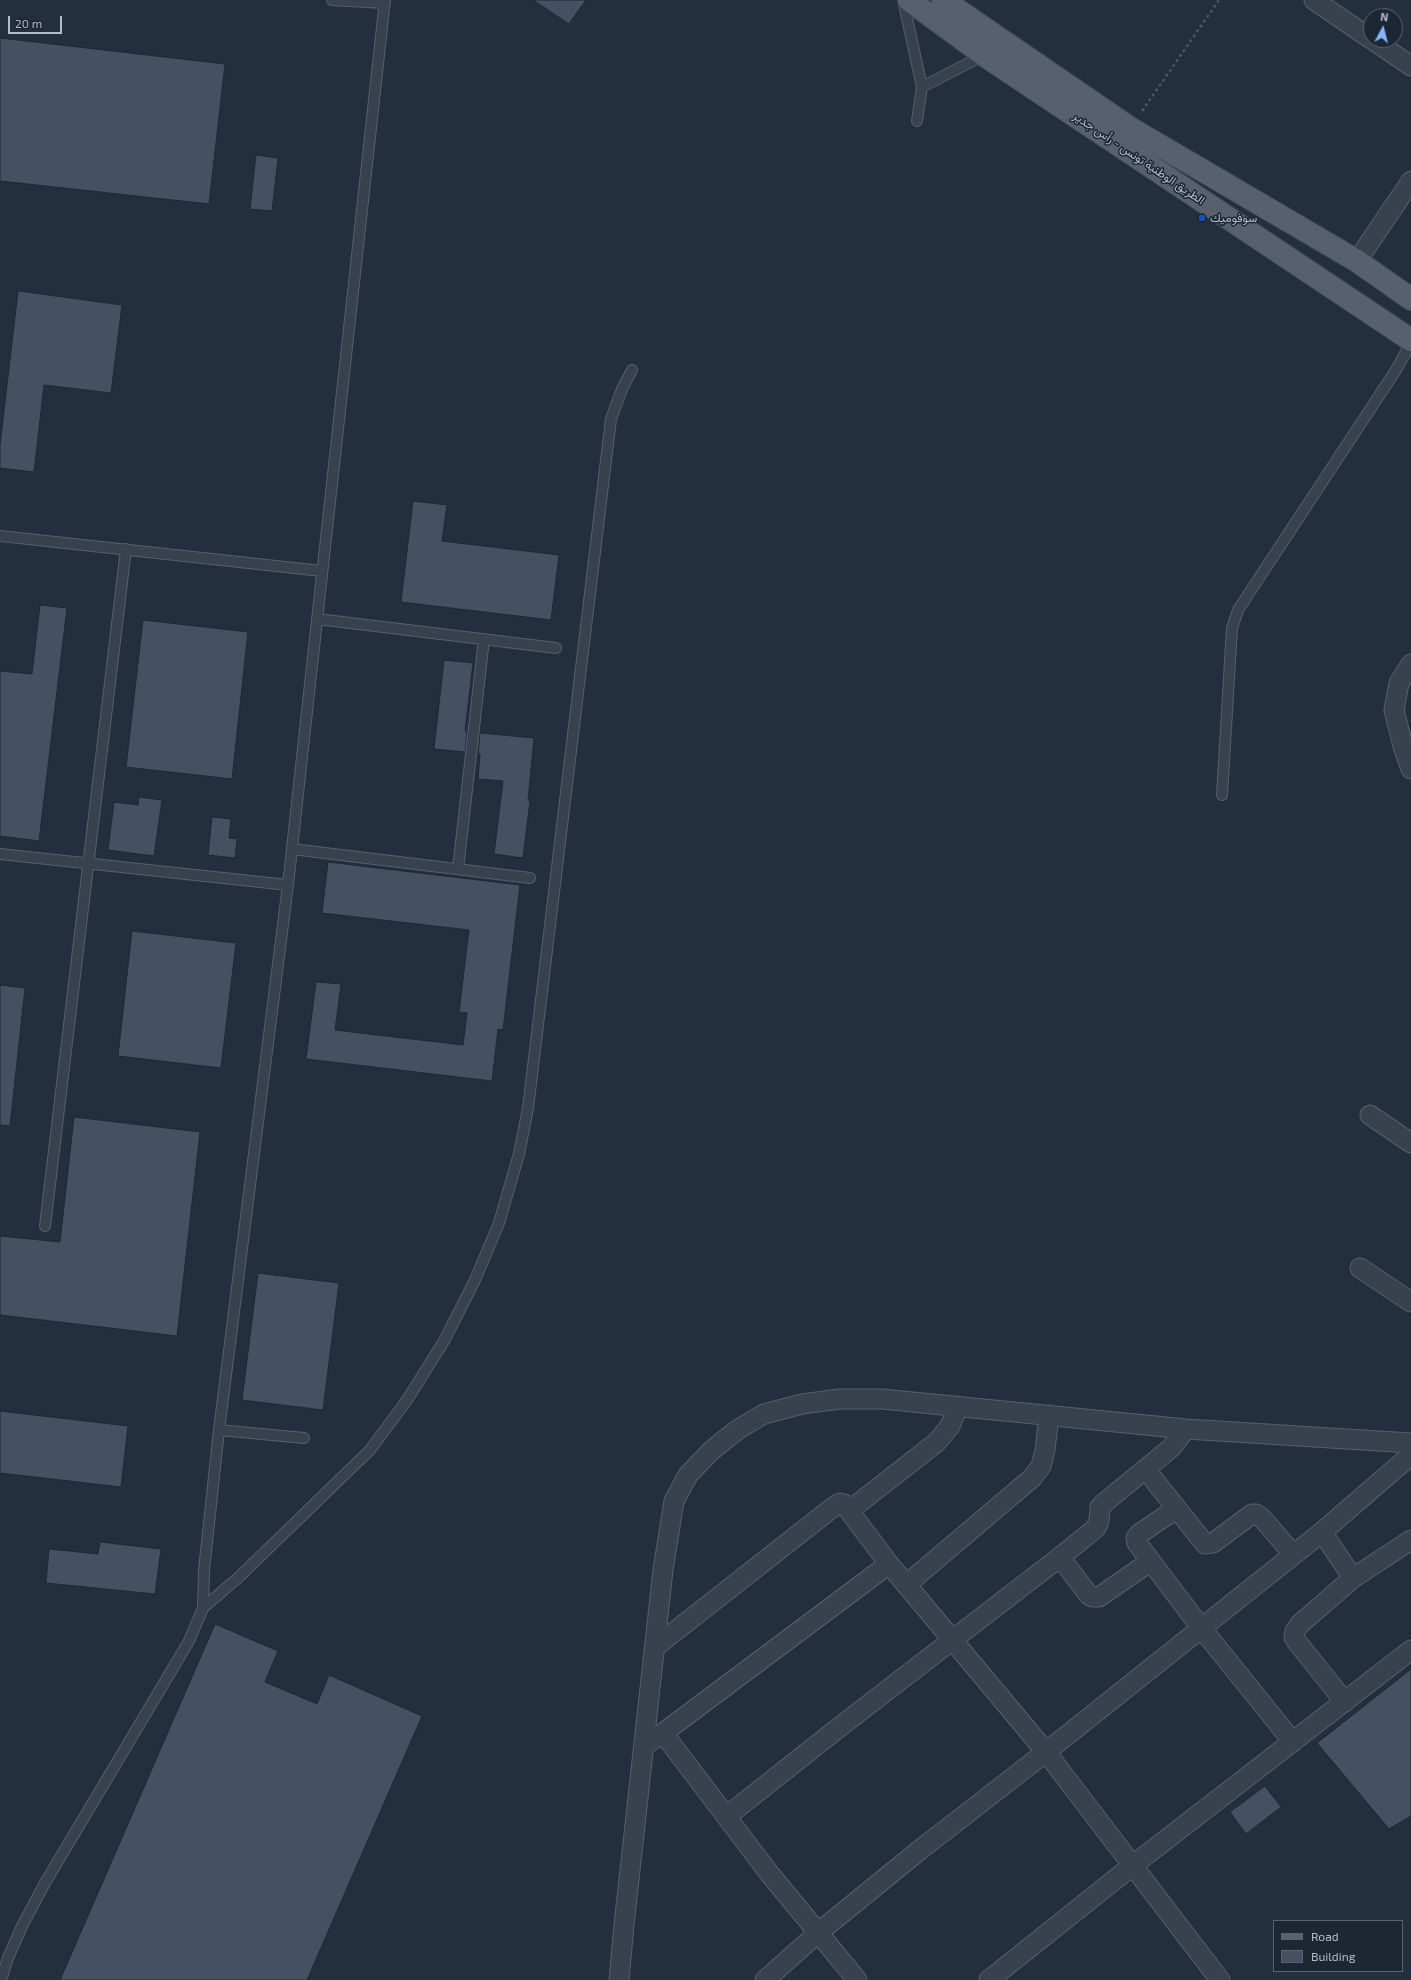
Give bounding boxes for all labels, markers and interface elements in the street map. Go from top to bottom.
scale bar [10,8,64,34]
north arrow [1363,8,1403,48]
text: N [1380,10,1389,24]
text: 20 m [15,16,42,30]
street label: الطريق الوطنية تونس - رأس جدير [1071,109,1207,207]
place label: سوفوميك [1210,211,1257,225]
marker: سوفوميك [1197,213,1207,223]
legend [1273,1920,1403,1972]
text: Road [1311,1929,1339,1943]
text: Building [1311,1949,1355,1963]

